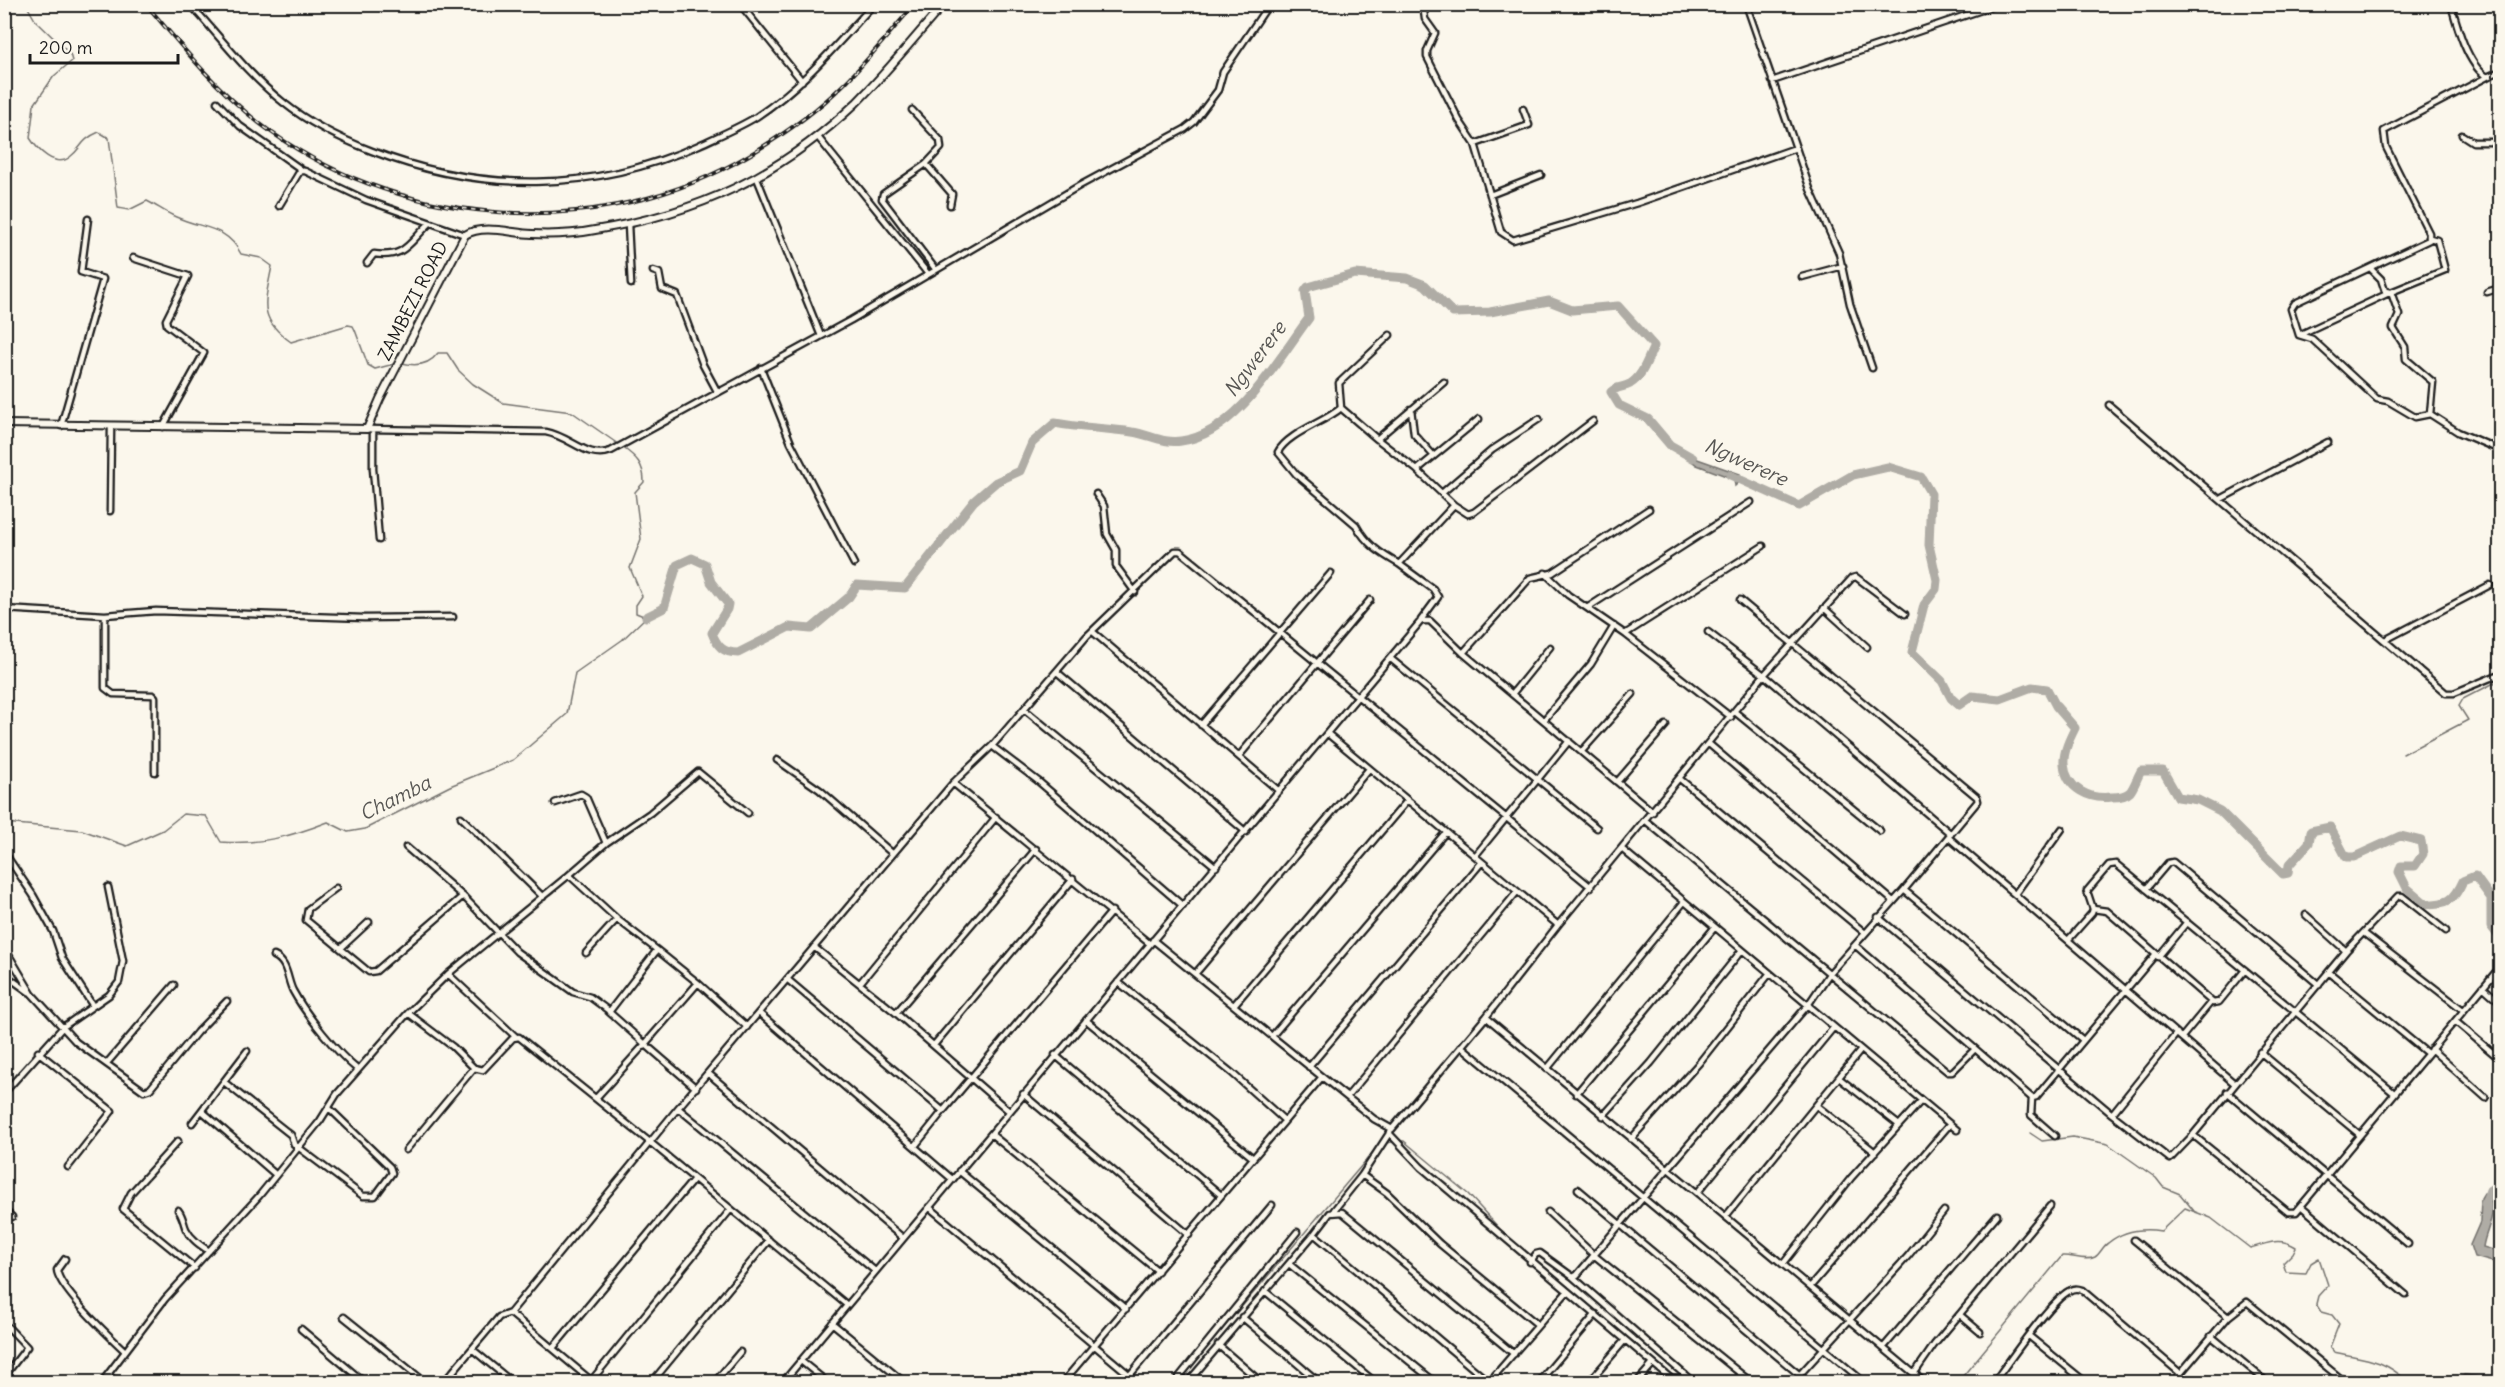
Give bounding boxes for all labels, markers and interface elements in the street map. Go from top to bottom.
scale bar [30,27,178,65]
text: 200 m [39,36,93,59]
street label: ZAMBEZI ROAD [373,237,452,364]
water label: Ngwerere [1218,315,1292,401]
water label: Ngwerere [1701,432,1793,491]
water label: Chamba [355,769,436,825]

